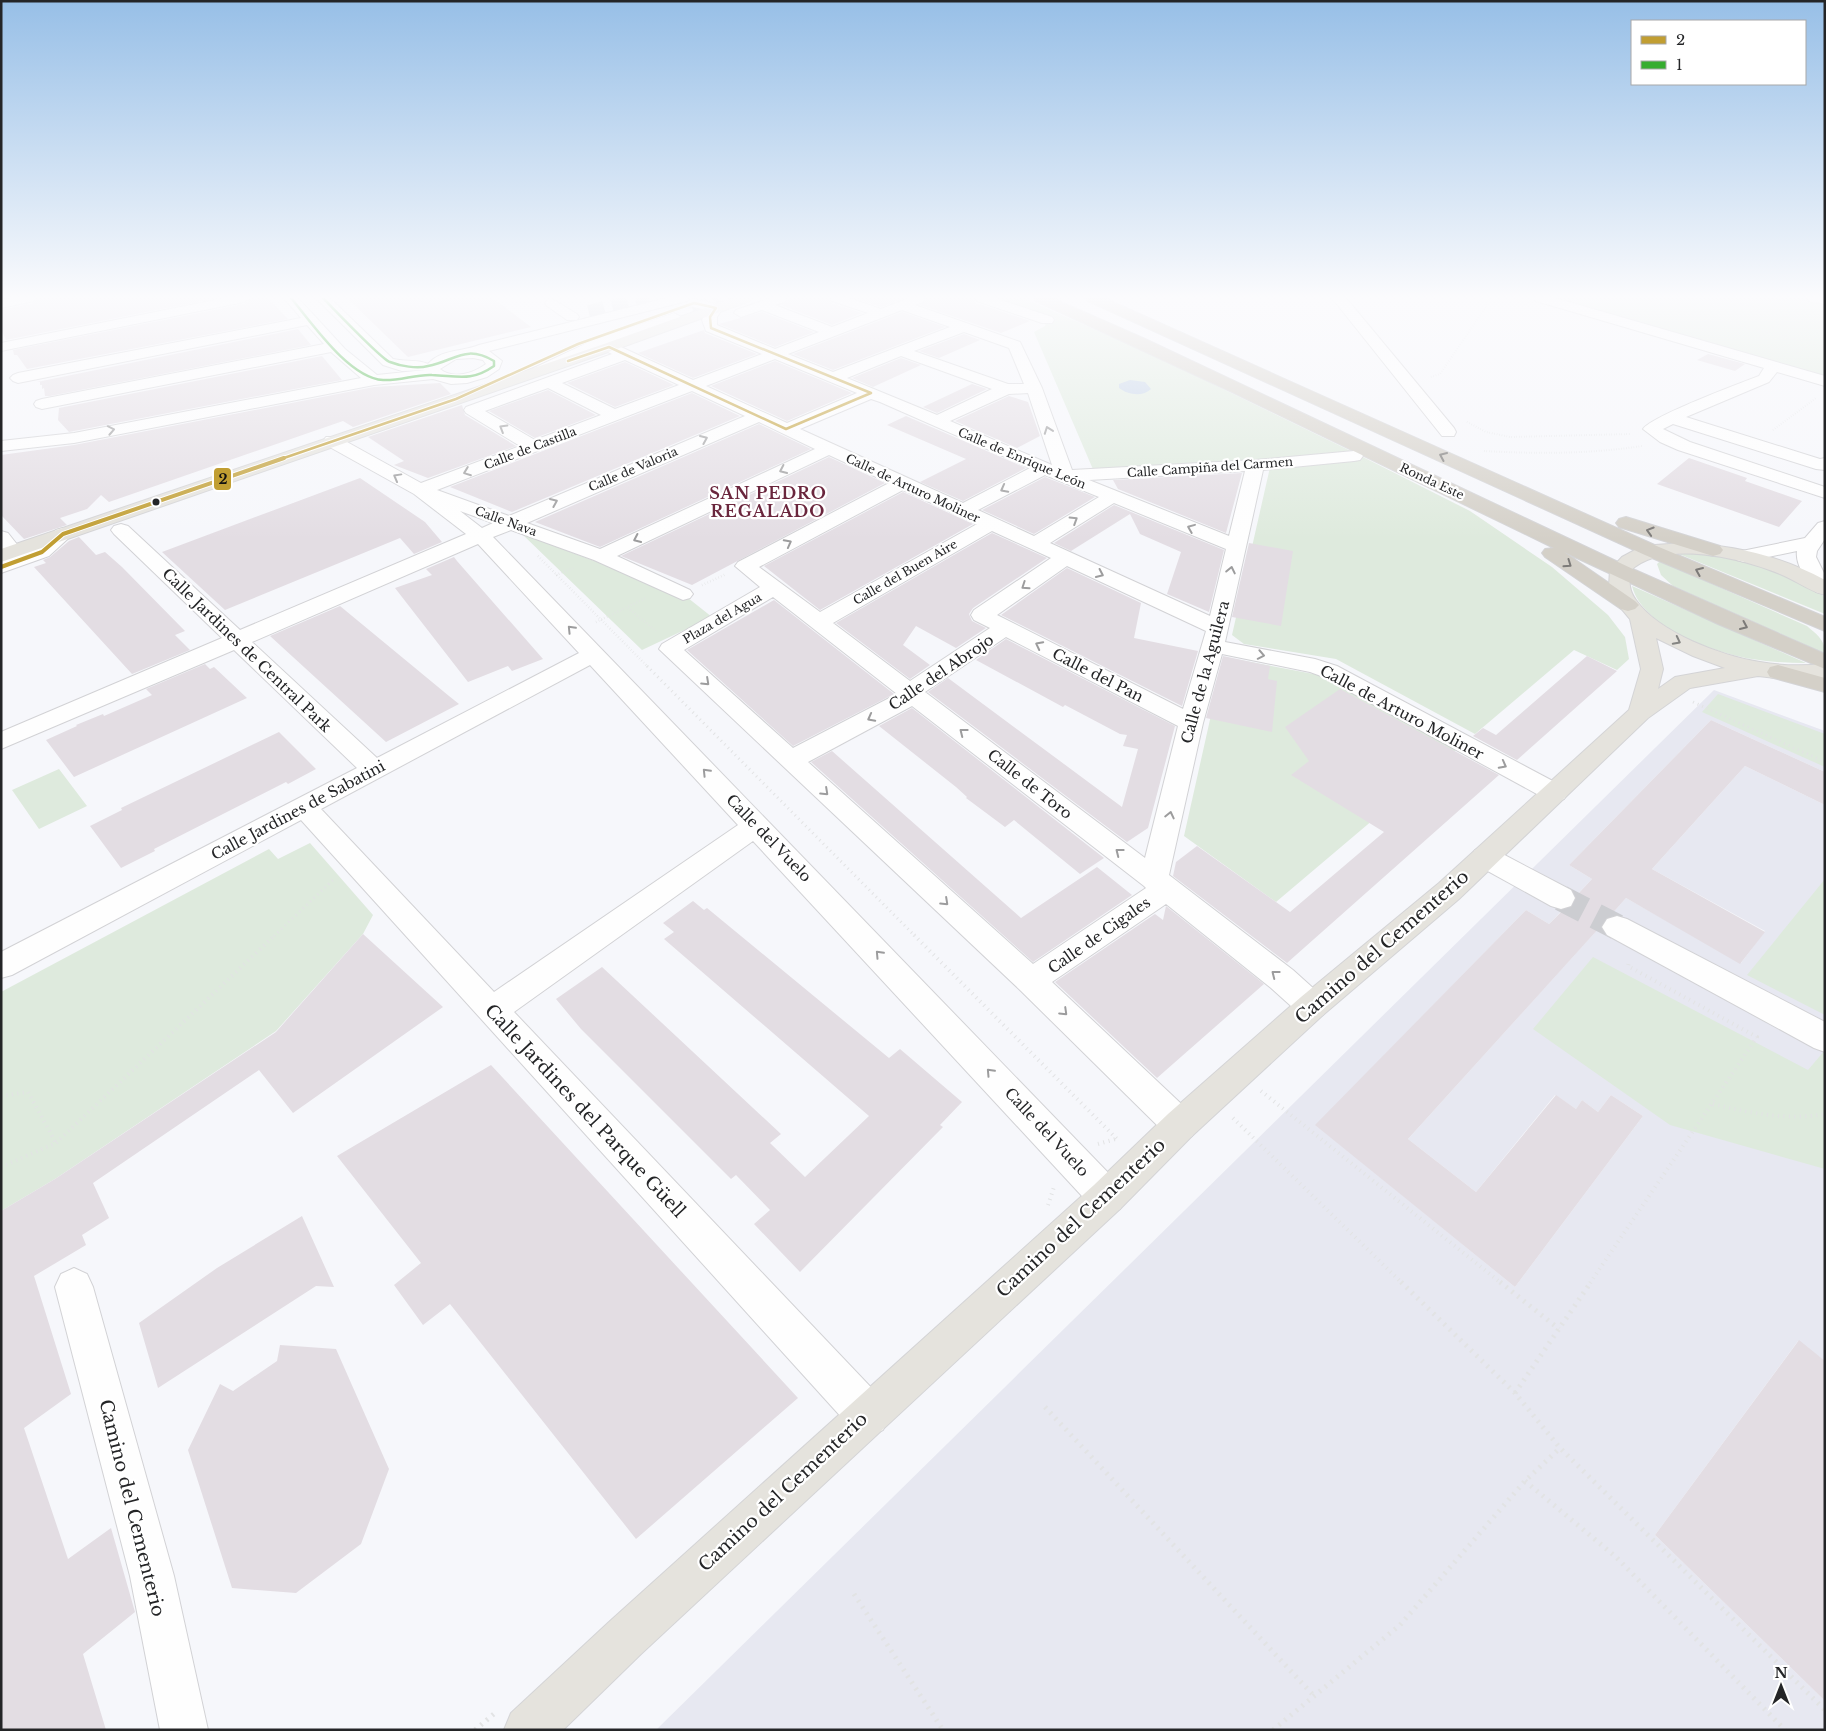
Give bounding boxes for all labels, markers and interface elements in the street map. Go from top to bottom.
legend [1631,20,1806,85]
text: 2 [1676,30,1685,49]
text: 1 [1676,55,1683,74]
street label: Calle de Castilla [482,423,579,472]
street label: Calle de Enrique León [956,424,1088,492]
one-way arrow [499,425,508,434]
one-way arrow [106,426,115,436]
one-way arrow [1044,426,1054,435]
one-way arrow [699,435,708,446]
street label: Calle de Valoria [586,443,680,495]
street label: Calle de Arturo Moliner [844,450,983,526]
one-way arrow [1439,451,1448,462]
street label: Calle Campiña del Carmen [1126,454,1294,480]
street label: Ronda Este [1398,460,1467,502]
one-way arrow [780,463,789,473]
one-way arrow [463,466,471,476]
line badge: 2 [213,467,232,491]
text: 2 [218,470,228,488]
one-way arrow [393,473,402,483]
district label: SAN PEDRO REGALADO [709,483,827,521]
one-way arrow [1000,483,1009,493]
unlabelled marker [151,497,161,507]
one-way arrow [549,498,558,509]
street label: Calle Nava [473,503,539,539]
one-way arrow [1068,516,1077,526]
one-way arrow [1187,523,1196,534]
one-way arrow [1646,526,1654,536]
one-way arrow [633,533,642,543]
street label: Calle del Buen Aire [850,536,960,608]
one-way arrow [783,539,792,549]
one-way arrow [1562,558,1572,567]
street label: Calle Jardines de Central Park [158,564,336,737]
one-way arrow [1225,566,1236,575]
one-way arrow [1695,567,1704,578]
one-way arrow [1095,568,1104,579]
one-way arrow [1021,580,1031,589]
street label: Plaza del Agua [680,589,764,647]
street label: Calle de la Aguilera [1177,598,1233,746]
one-way arrow [1739,620,1748,631]
one-way arrow [568,626,577,635]
street label: Calle del Abrojo [885,630,997,714]
one-way arrow [1672,635,1681,645]
one-way arrow [1035,641,1044,651]
street label: Calle del Pan [1049,644,1147,706]
one-way arrow [1256,650,1265,660]
street label: Calle de Arturo Moliner [1317,661,1488,764]
one-way arrow [700,676,709,685]
one-way arrow [867,712,876,722]
one-way arrow [960,729,969,737]
street label: Calle de Toro [984,745,1076,823]
street label: Calle Jardines de Sabatini [208,756,388,864]
one-way arrow [1497,759,1506,769]
one-way arrow [703,769,712,778]
one-way arrow [820,786,829,795]
street label: Calle del Vuelo [722,790,816,886]
one-way arrow [1164,810,1175,819]
one-way arrow [1116,850,1125,858]
street label: Camino del Cementerio [1291,866,1473,1028]
street label: Calle de Cigales [1044,892,1154,977]
one-way arrow [940,896,949,905]
one-way arrow [875,950,884,959]
one-way arrow [1272,971,1281,979]
street label: Calle Jardines del Parque Güell [480,1000,690,1222]
one-way arrow [1058,1007,1067,1016]
one-way arrow [987,1068,996,1077]
street label: Calle del Vuelo [1001,1084,1093,1181]
street label: Camino del Cementerio [992,1134,1170,1302]
street label: Camino del Cementerio [94,1397,170,1619]
street label: Camino del Cementerio [694,1408,872,1576]
north arrow [1756,1661,1806,1711]
text: N [1774,1664,1788,1682]

